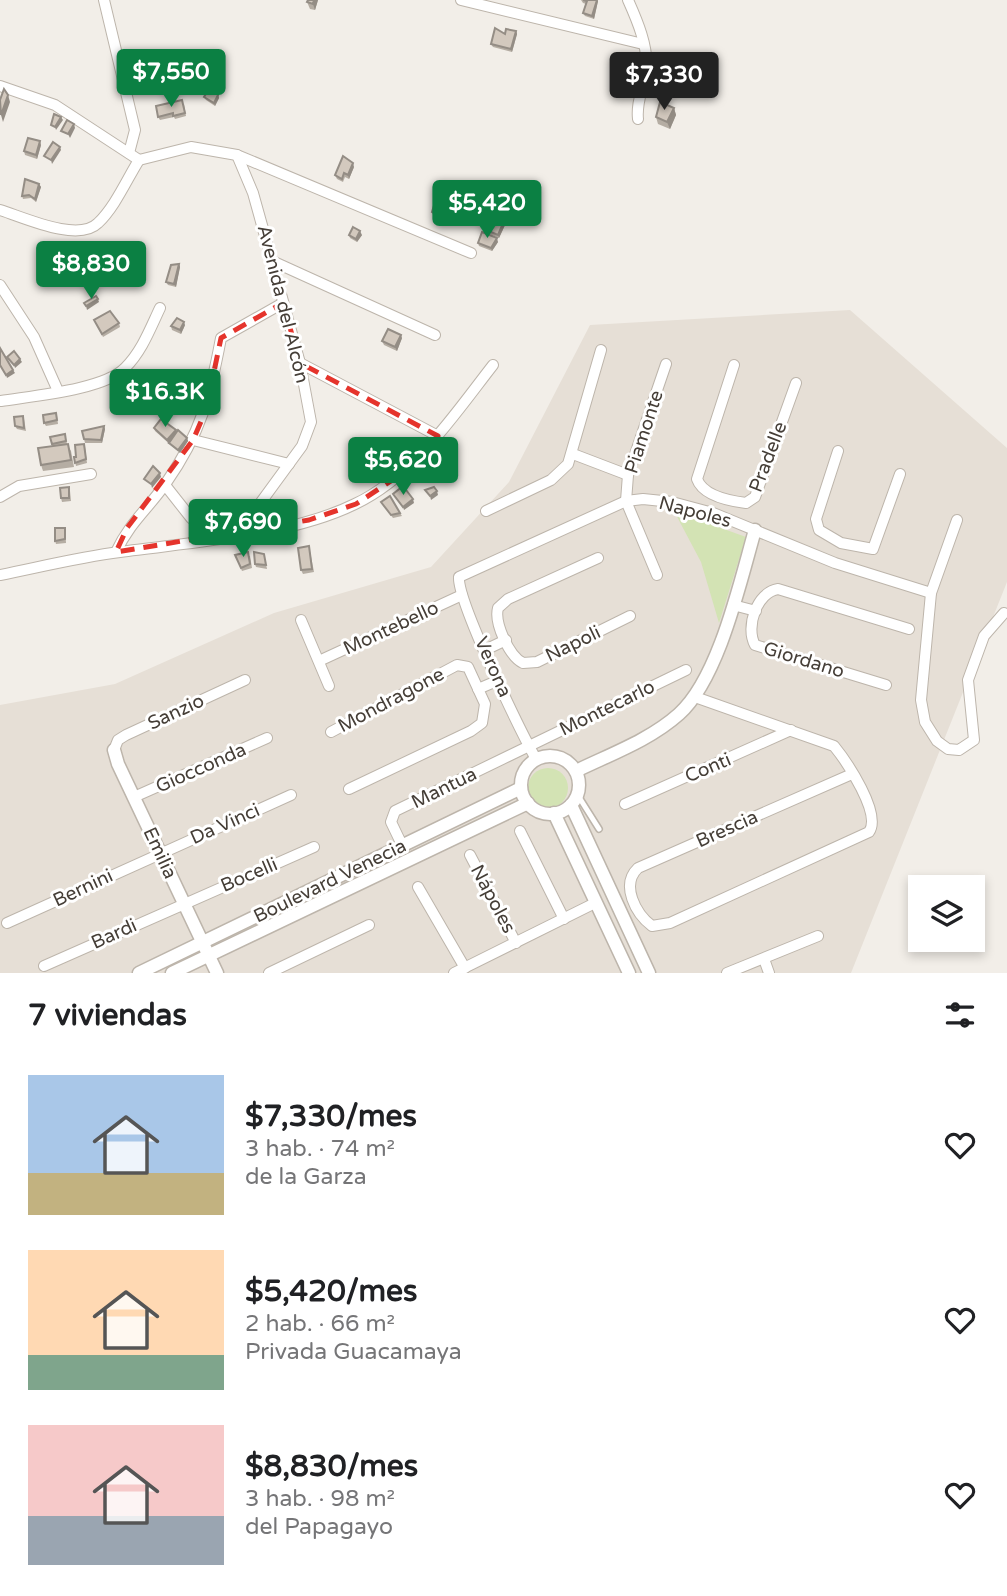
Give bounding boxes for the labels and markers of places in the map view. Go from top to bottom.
pin: $7,550 [114,50,228,109]
pin: $7,330 [607,52,721,112]
pin: $5,420 [430,180,544,240]
pin: $8,830 [34,242,148,301]
pin: $16.3K [108,370,222,429]
pin: $5,620 [346,438,460,497]
pin: $7,690 [186,500,300,559]

